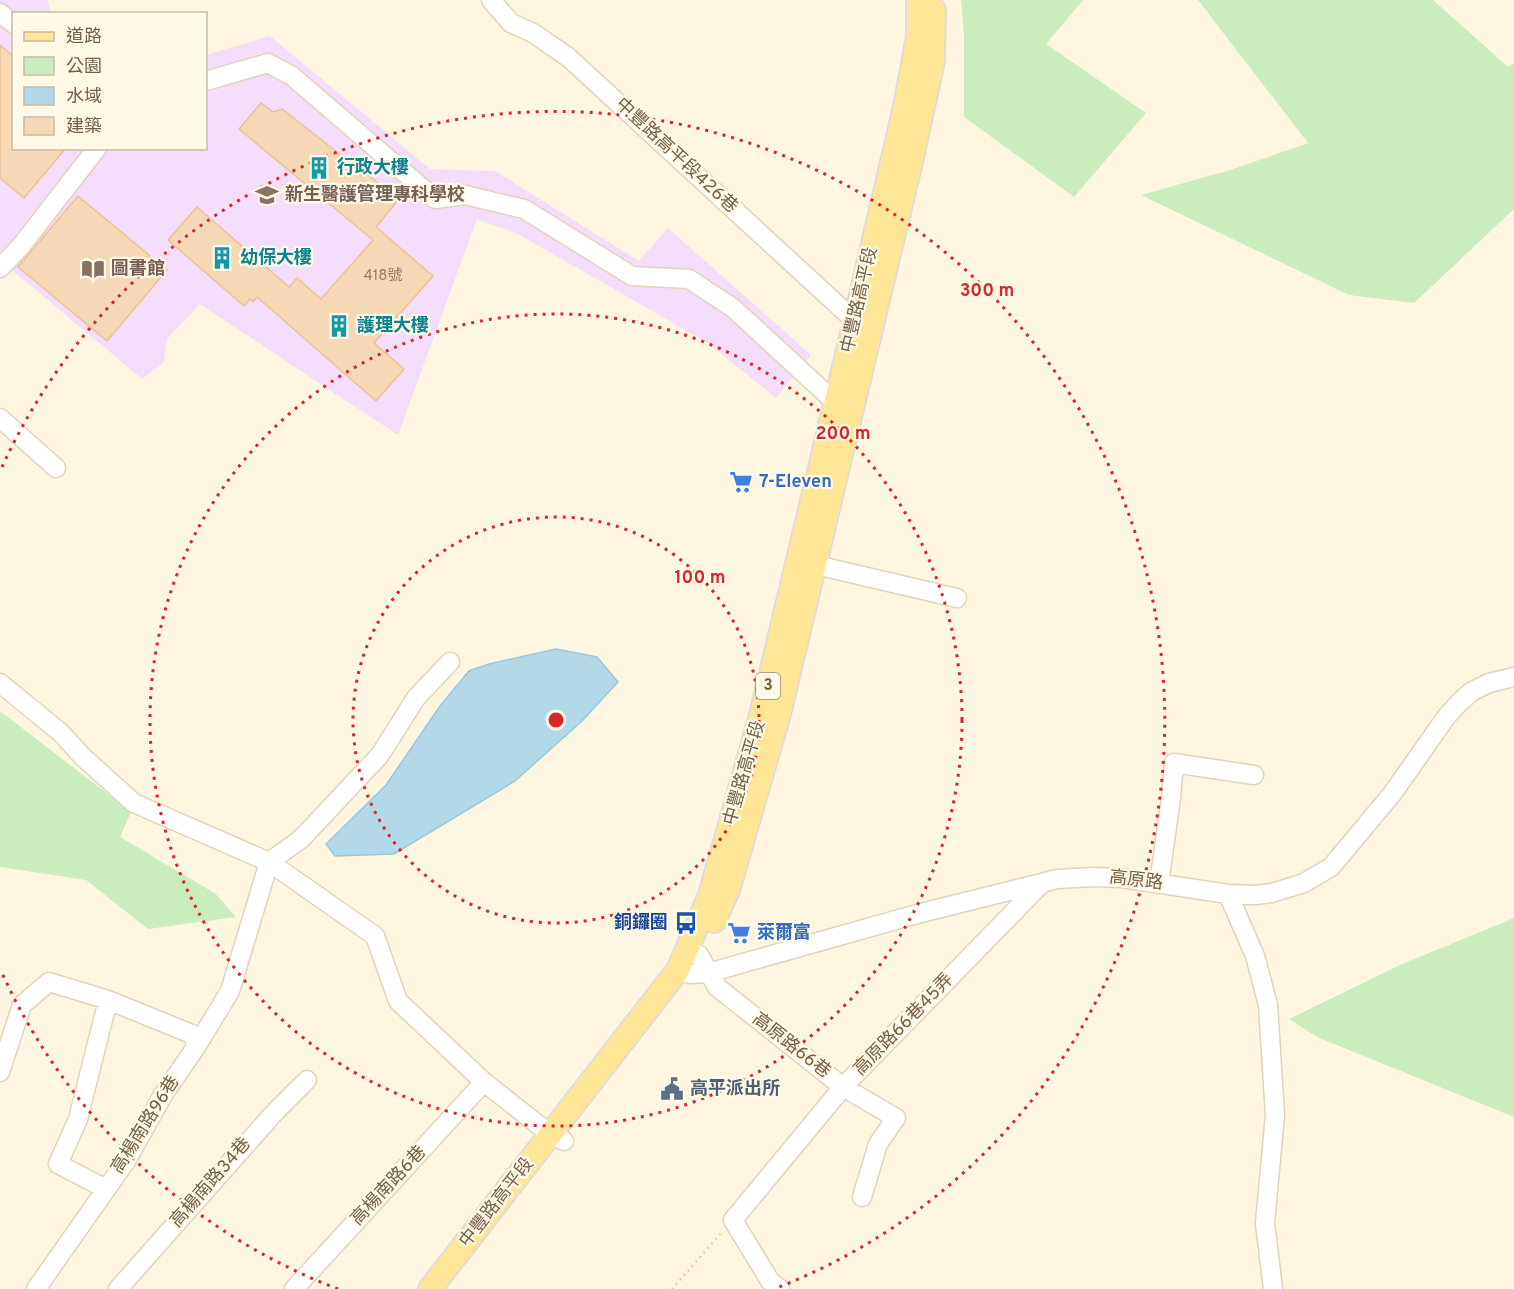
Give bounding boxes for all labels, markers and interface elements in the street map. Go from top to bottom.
legend [12,12,207,150]
text: 道路 [66,26,102,49]
text: 公園 [66,56,102,79]
text: 水域 [66,86,102,109]
street label: 中豐路高平段426巷 [610,93,742,219]
text: 建築 [66,116,102,139]
building icon: 行政大樓 [306,155,332,181]
place label: 行政大樓 [337,156,409,180]
school or university icon: 新生醫護管理專科學校 [254,182,280,208]
place label: 新生醫護管理專科學校 [285,183,465,207]
building icon: 幼保大樓 [209,245,235,271]
street label: 中豐路高平段 [837,245,883,355]
place label: 幼保大樓 [240,247,312,270]
library icon: 圖書館 [80,256,106,282]
place label: 圖書館 [111,258,165,281]
house number: 418號 [363,267,403,286]
text: 300 m [960,280,1014,303]
building icon: 護理大樓 [326,313,352,339]
place label: 護理大樓 [357,315,429,338]
text: 200 m [815,423,871,446]
supermarket icon: 7-Eleven [728,469,754,495]
place label: 7-Eleven [759,471,832,494]
text: 100 m [674,567,726,590]
road number: 3 [756,673,780,699]
centre of rings [546,710,566,730]
street label: 中豐路高平段 [719,718,771,828]
street label: 高原路 [1108,866,1164,896]
bus stop icon: 銅鑼圈 [673,910,699,936]
place label: 銅鑼圈 [614,912,668,935]
supermarket icon: 萊爾富 [726,920,752,946]
place label: 萊爾富 [757,922,811,945]
street label: 高原路66巷45弄 [849,969,959,1081]
street label: 高原路66巷 [747,1008,835,1084]
street label: 高楊南路96巷 [107,1072,185,1178]
public building icon: 高平派出所 [659,1076,685,1102]
place label: 高平派出所 [690,1078,780,1101]
street label: 高楊南路34巷 [166,1133,256,1233]
street label: 高楊南路6巷 [346,1141,432,1231]
street label: 中豐路高平段 [455,1153,539,1253]

